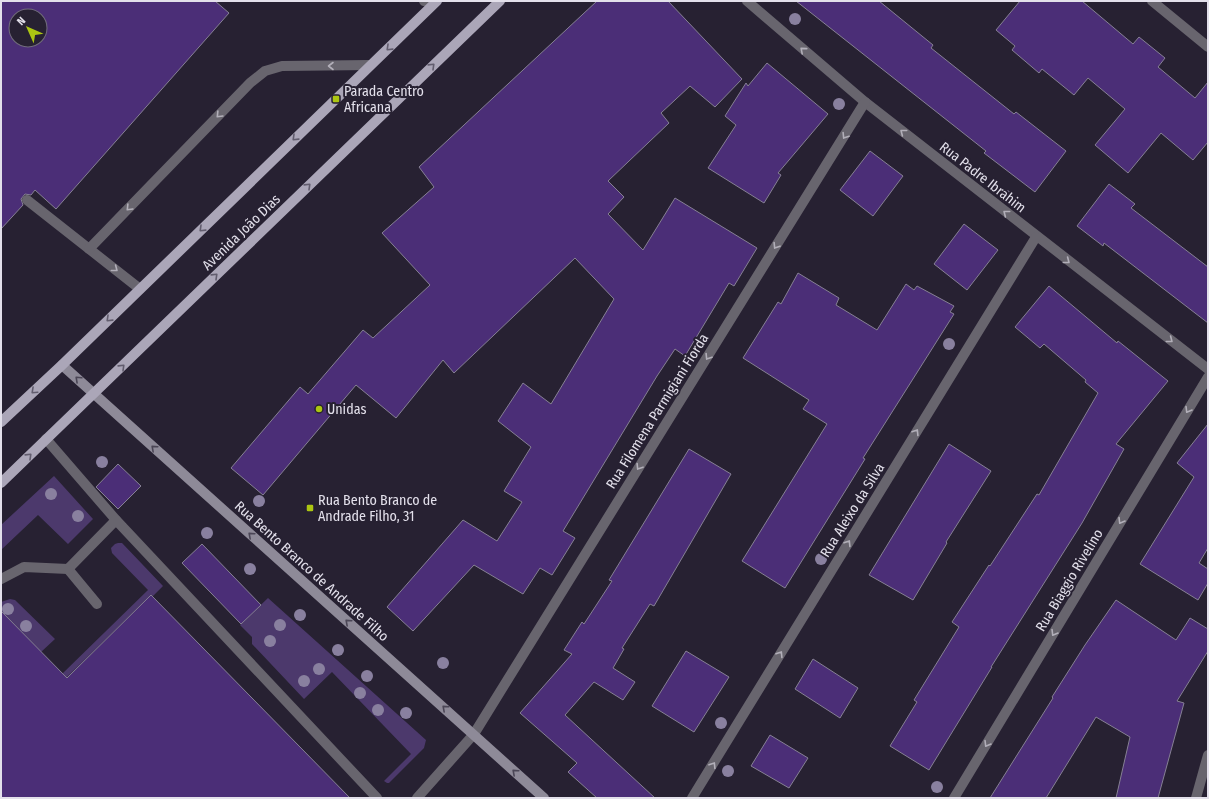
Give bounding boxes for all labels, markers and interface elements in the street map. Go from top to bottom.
north arrow [8,8,48,48]
text: N [14,14,28,28]
one-way arrow [386,43,394,50]
one-way arrow [801,47,808,54]
one-way arrow [328,62,334,70]
one-way arrow [427,63,435,71]
place label: Parada Centro Africana [344,83,424,116]
marker: Parada Centro Africana [331,94,341,104]
one-way arrow [217,110,224,118]
one-way arrow [901,130,908,137]
one-way arrow [842,132,849,139]
one-way arrow [292,133,300,141]
street label: Rua Padre Ibrahim [936,138,1029,216]
one-way arrow [303,183,311,191]
street label: Avenida João Dias [199,191,284,274]
one-way arrow [126,203,134,211]
one-way arrow [1003,210,1010,217]
one-way arrow [199,224,207,232]
one-way arrow [773,242,781,249]
one-way arrow [1063,256,1070,263]
one-way arrow [110,264,117,271]
one-way arrow [210,273,218,281]
one-way arrow [106,314,114,322]
street label: Rua Filomena Parmigiani Fiorda [603,330,712,492]
one-way arrow [1166,335,1173,342]
one-way arrow [705,352,712,359]
one-way arrow [117,364,124,371]
one-way arrow [75,377,83,384]
one-way arrow [31,387,39,394]
place label: Unidas [327,401,366,418]
marker: Unidas [314,404,324,414]
one-way arrow [1185,406,1192,413]
one-way arrow [912,429,919,436]
one-way arrow [151,446,159,453]
one-way arrow [24,453,32,460]
street label: Rua Aleixo da Silva [817,460,888,560]
one-way arrow [636,463,644,470]
place label: Rua Bento Branco de Andrade Filho, 31 [318,492,437,525]
street label: Rua Bento Branco de Andrade Filho [231,498,392,645]
marker: Rua Bento Branco de Andrade Filho, 31 [305,503,315,513]
one-way arrow [1118,517,1125,524]
street label: Rua Biaggio Rivelino [1032,526,1107,635]
one-way arrow [248,532,256,540]
one-way arrow [844,540,851,547]
one-way arrow [345,619,353,626]
one-way arrow [1051,629,1058,636]
one-way arrow [776,651,783,658]
one-way arrow [442,705,450,713]
one-way arrow [984,740,991,747]
one-way arrow [708,762,715,769]
one-way arrow [512,769,520,776]

